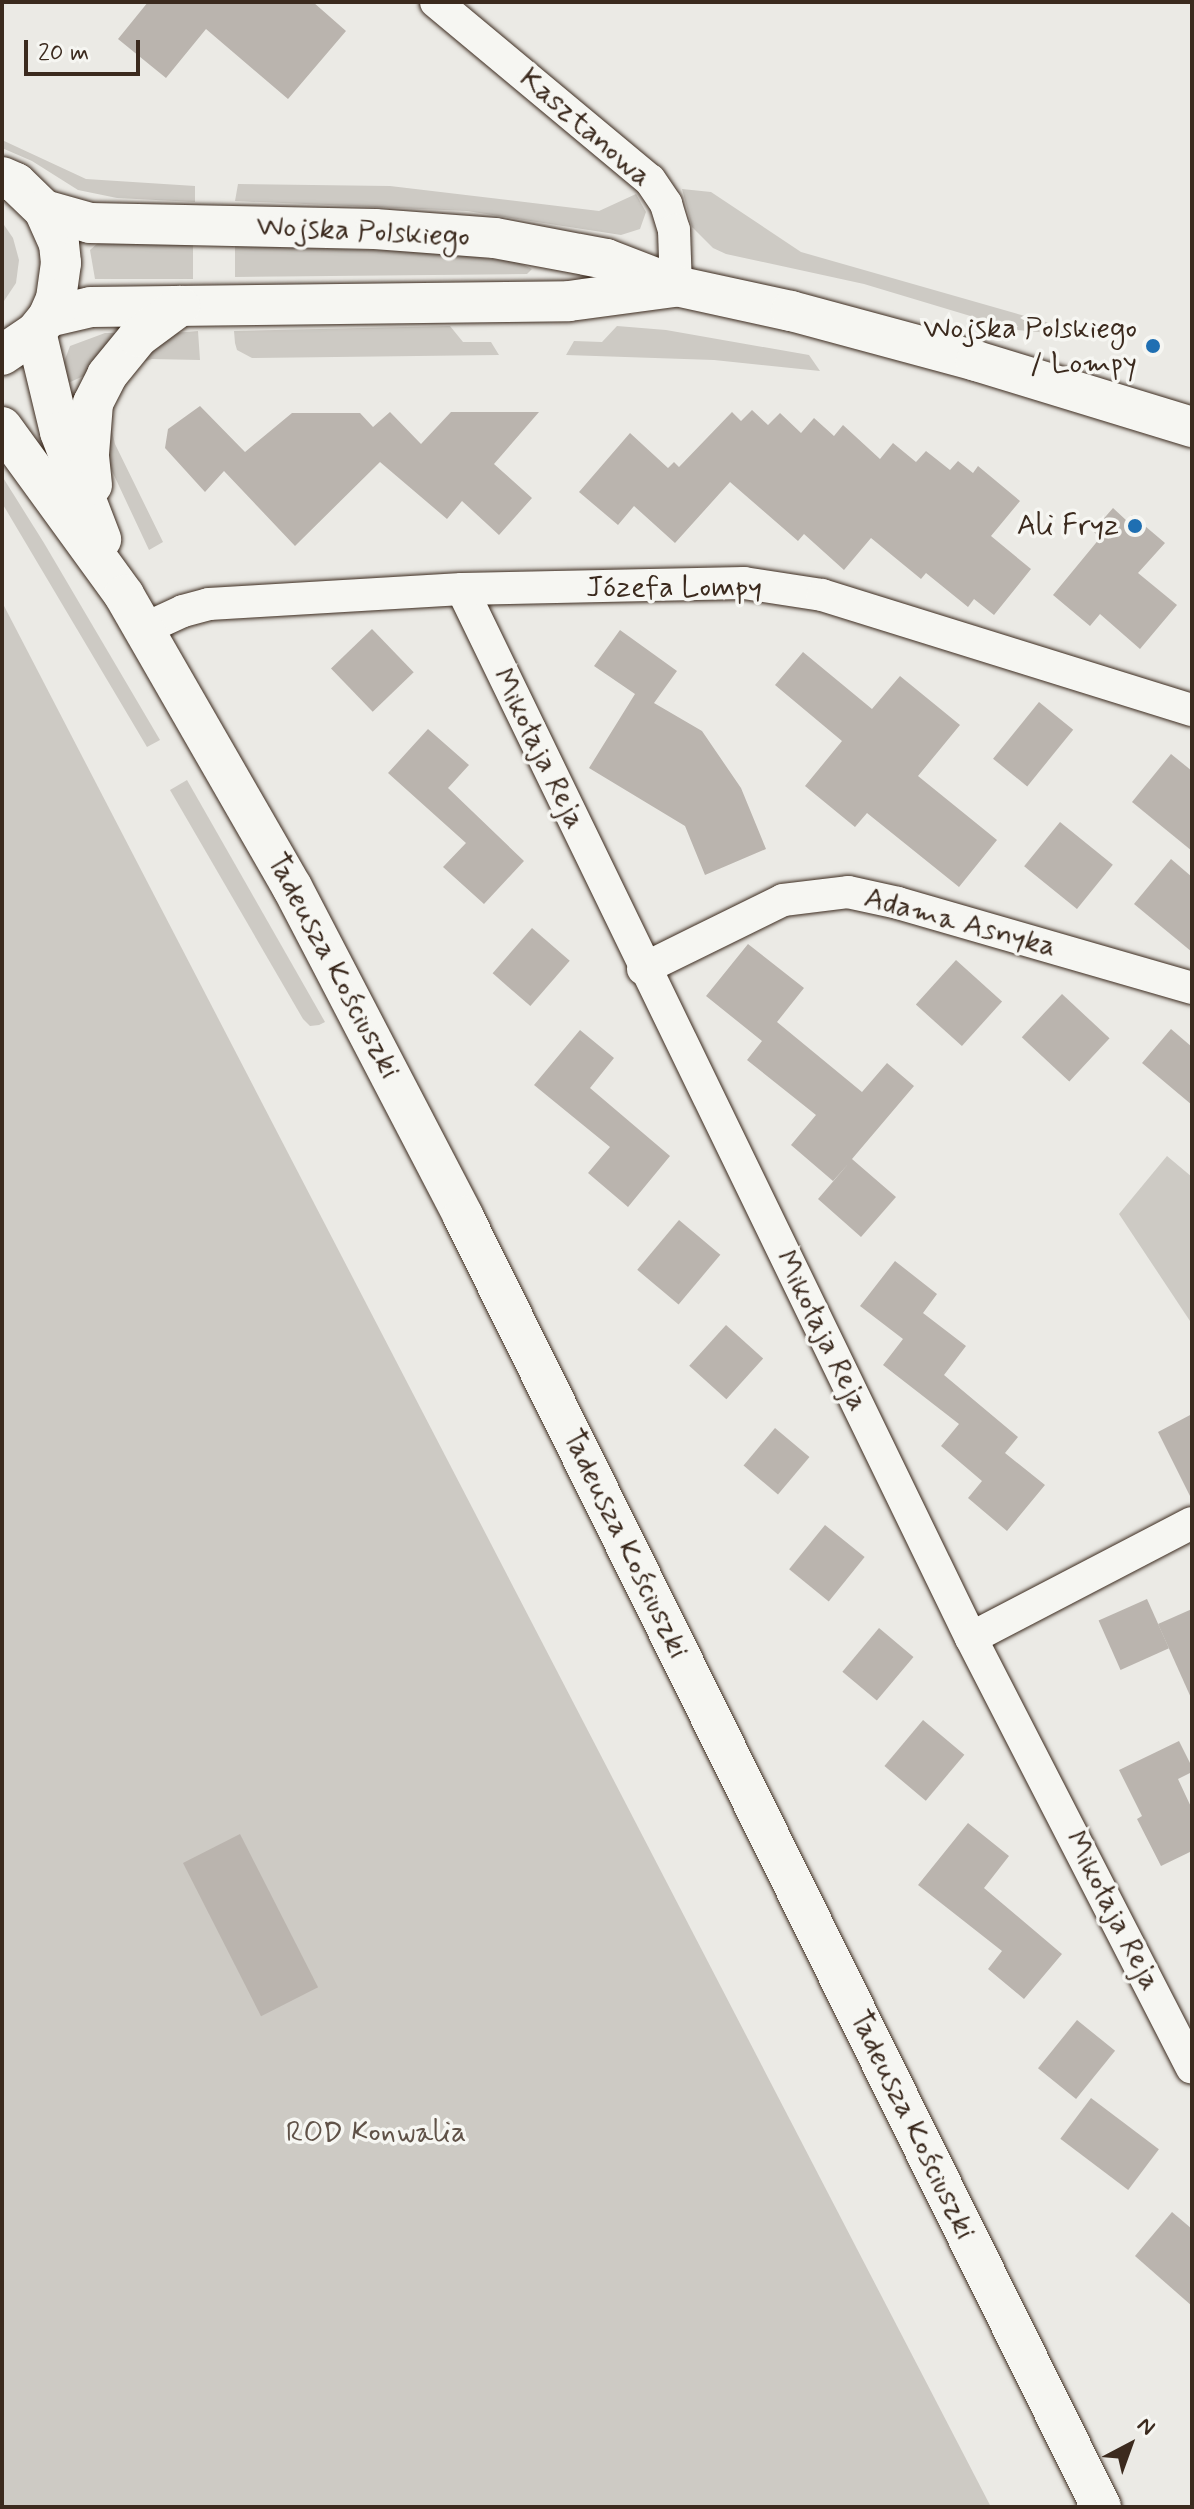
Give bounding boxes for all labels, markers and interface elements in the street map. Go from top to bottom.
scale bar [28,24,144,74]
text: 20 m [38,38,89,69]
street label: Kasztanowa [512,61,658,195]
street label: Wojska Polskiego [257,209,469,255]
place label: Wojska Polskiego / Lompy [927,311,1137,382]
marker: Wojska Polskiego / Lompy [1144,337,1162,355]
place label: Ali Fryz [1017,508,1119,544]
marker: Ali Fryz [1126,517,1144,535]
street label: Józefa Lompy [583,570,765,606]
street label: Mikołaja Reja [483,661,593,837]
street label: Tadeusza Kościuszki [258,846,408,1086]
street label: Adama Asnyka [860,880,1060,966]
street label: Mikołaja Reja [766,1243,876,1419]
street label: Tadeusza Kościuszki [554,1423,696,1665]
street label: Mikołaja Reja [1055,1823,1169,1999]
street label: Tadeusza Kościuszki [841,2004,983,2246]
park label: ROD Konwalia [282,2115,470,2151]
north arrow [1090,2405,1170,2485]
text: N [1131,2412,1160,2442]

